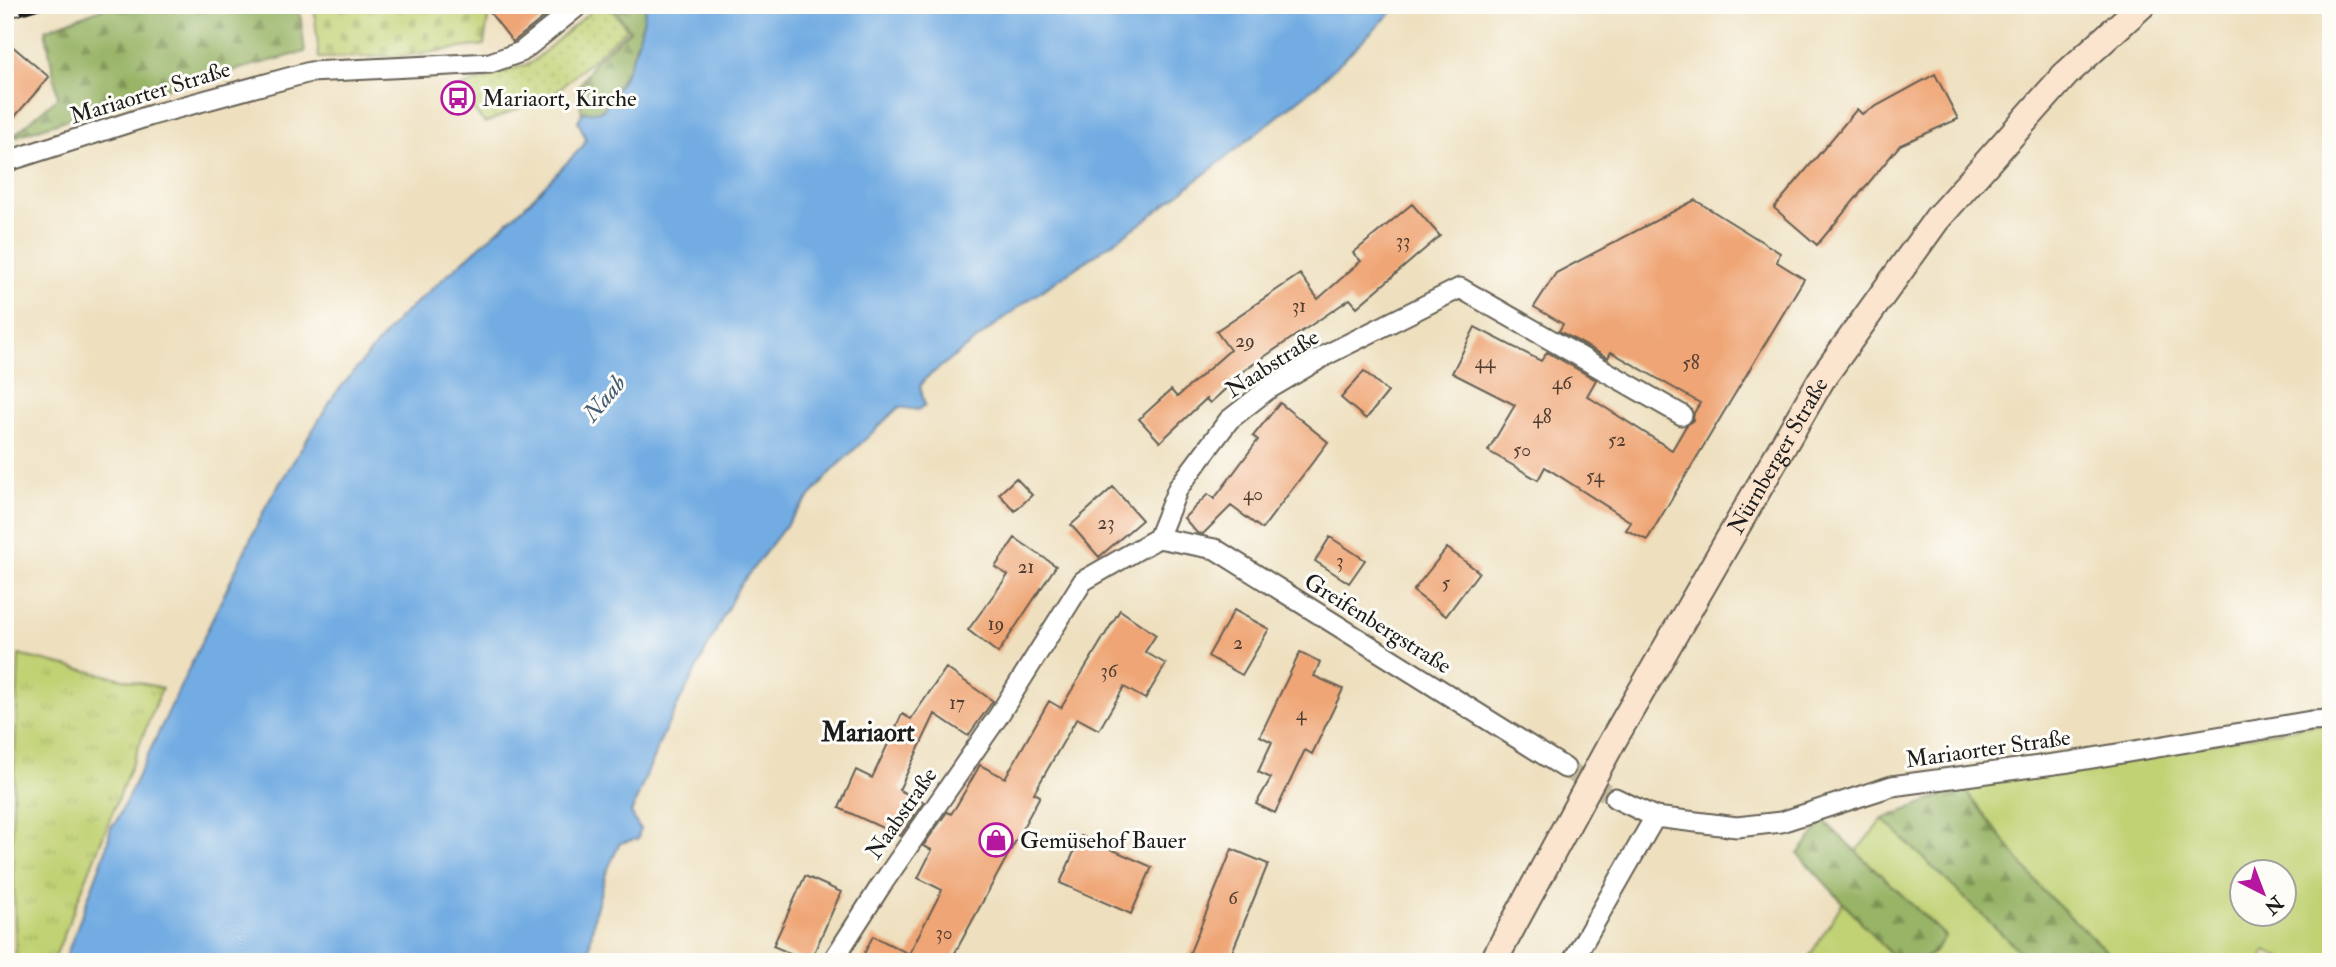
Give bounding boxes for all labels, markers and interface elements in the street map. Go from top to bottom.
street label: Mariaorter Straße [66,54,234,131]
bus stop icon: Mariaort, Kirche [439,79,477,117]
place label: Mariaort, Kirche [482,84,637,113]
house number: 33 [1396,229,1410,253]
house number: 31 [1292,294,1306,318]
street label: Naabstraße [1220,322,1325,404]
house number: 29 [1235,329,1255,353]
house number: 44 [1475,350,1496,374]
house number: 58 [1682,351,1700,375]
water label: Naab [574,368,633,430]
house number: 46 [1552,371,1573,395]
street label: Nürnberger Straße [1721,372,1835,539]
house number: 48 [1532,405,1552,429]
house number: 52 [1608,428,1626,452]
house number: 50 [1513,438,1531,462]
house number: 54 [1586,464,1605,488]
house number: 40 [1243,482,1263,506]
house number: 23 [1098,511,1114,535]
house number: 3 [1336,549,1344,573]
house number: 21 [1018,555,1034,579]
street label: Greifenbergstraße [1299,567,1457,681]
house number: 5 [1442,571,1451,595]
house number: 19 [988,612,1004,636]
house number: 2 [1233,631,1243,655]
house number: 36 [1101,659,1119,683]
house number: 17 [949,691,965,715]
house number: 4 [1296,702,1307,726]
district label: Mariaort [820,717,915,749]
street label: Mariaorter Straße [1904,723,2073,774]
street label: Naabstraße [859,761,944,865]
shop icon: Gemüsehof Bauer [977,821,1015,859]
place label: Gemüsehof Bauer [1020,826,1186,855]
north arrow [2228,858,2298,928]
house number: 6 [1228,886,1239,910]
text: N [2259,890,2289,920]
house number: 30 [935,921,953,945]

